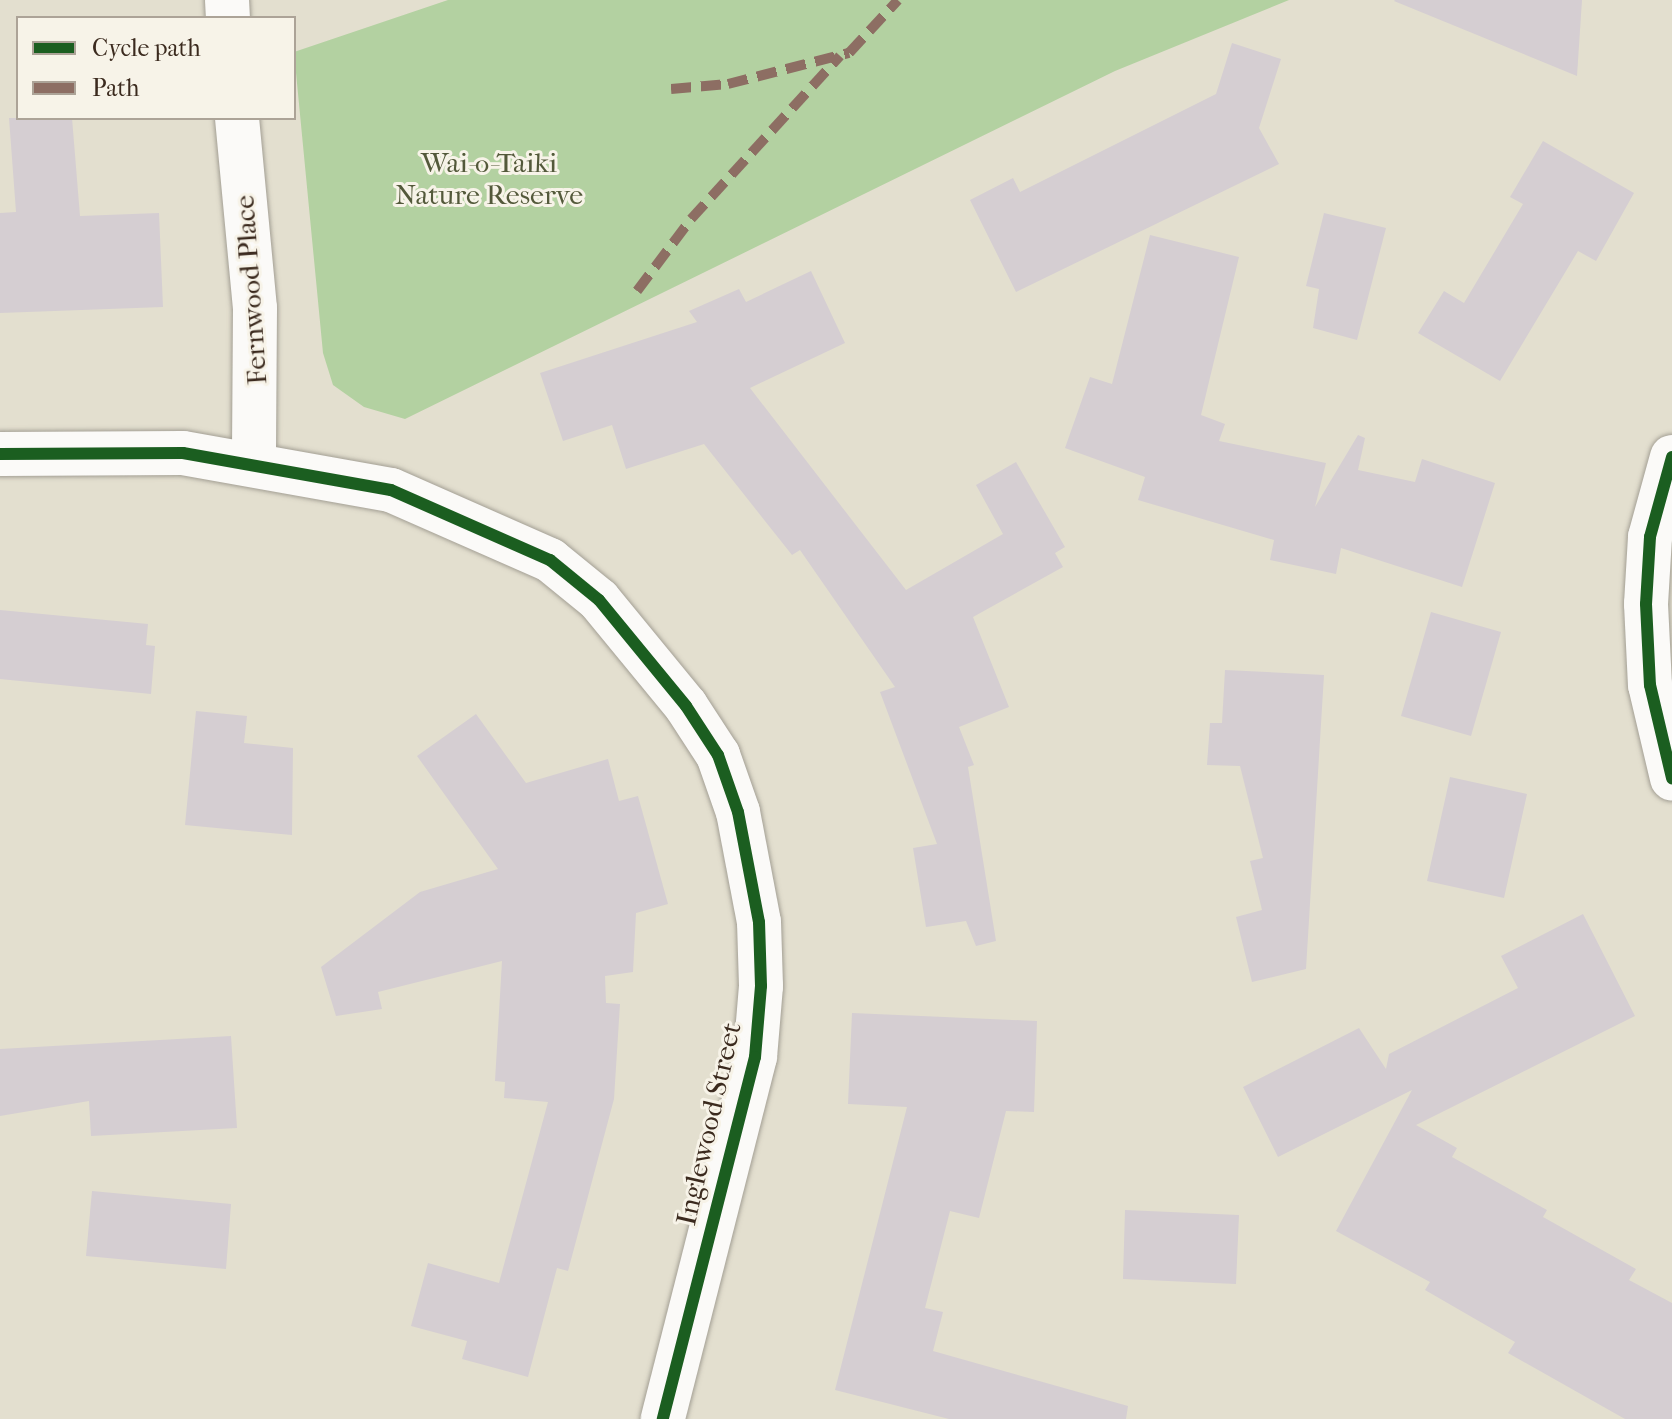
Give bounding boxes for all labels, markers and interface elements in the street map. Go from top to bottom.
legend [16,16,296,120]
text: Cycle path [92,34,201,62]
text: Path [92,74,139,102]
park label: Wai-o-Taiki Nature Reserve [395,146,583,212]
street label: Fernwood Place [228,194,274,386]
street label: Inglewood Street [669,1019,749,1229]

